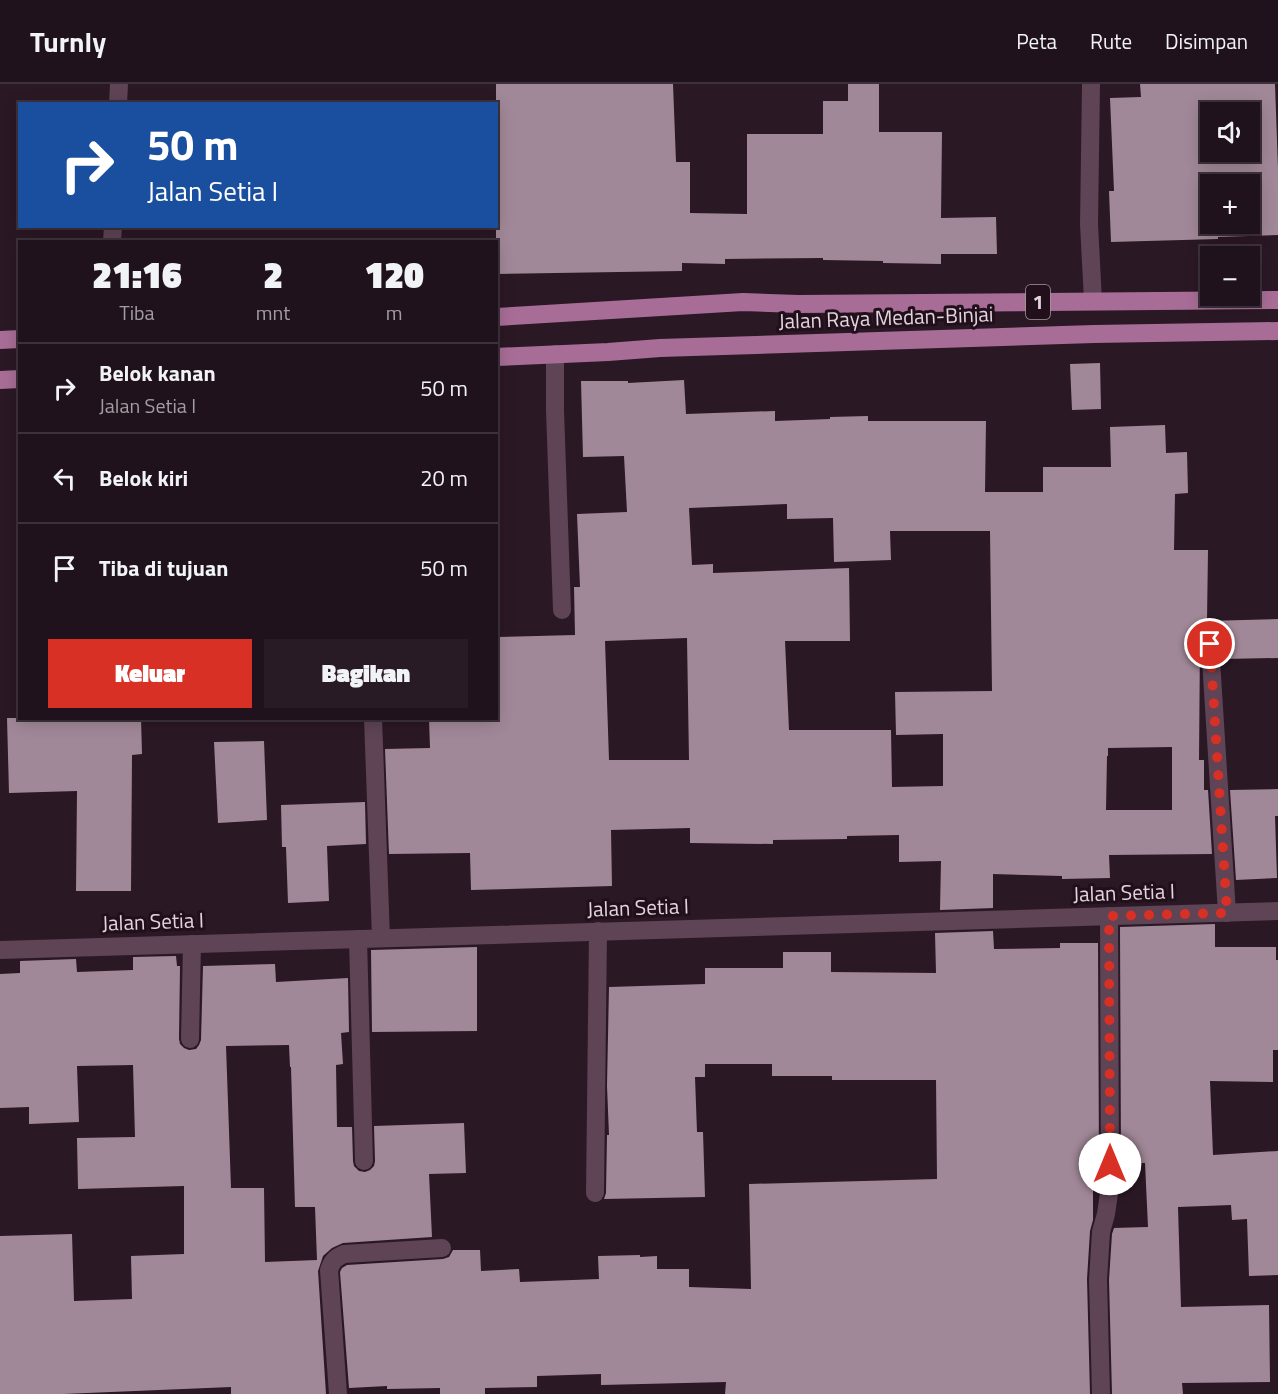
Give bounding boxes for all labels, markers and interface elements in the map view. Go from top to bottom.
text: Turnly [30,20,106,63]
text: Peta [1016,25,1057,57]
text: Rute [1090,25,1132,57]
text: Disimpan [1165,25,1248,57]
map controls [1200,102,1260,306]
button: sound [1200,102,1260,162]
text: 50 m [147,112,239,176]
icon: right [48,126,126,204]
text: Jalan Setia I [147,170,278,211]
button: + [1200,174,1260,234]
button: − [1200,246,1260,306]
text: 21:16 [92,247,182,302]
text: 2 [263,247,283,302]
text: 120 [364,247,424,302]
road number: 1 [1026,285,1050,319]
text: Tiba [119,297,155,328]
text: mnt [256,297,290,328]
text: m [386,297,402,328]
street label: Jalan Raya Medan-Binjai [778,297,994,337]
text: Belok kanan [99,356,216,390]
text: 50 m [420,371,468,405]
icon: right [48,372,81,405]
text: Jalan Setia I [99,390,196,421]
text: Belok kiri [99,461,188,495]
text: 20 m [420,461,468,495]
icon: left [48,462,81,495]
text: Tiba di tujuan [99,551,228,585]
text: 50 m [420,551,468,585]
icon: arrive [48,552,81,585]
pin [1184,618,1235,669]
icon: arrive [1193,627,1226,660]
button: Keluar [48,639,252,708]
button: Bagikan [264,639,468,708]
street label: Jalan Setia I [1072,874,1176,910]
street label: Jalan Setia I [586,889,690,925]
street label: Jalan Setia I [101,903,205,939]
position arrow [1078,1132,1142,1196]

